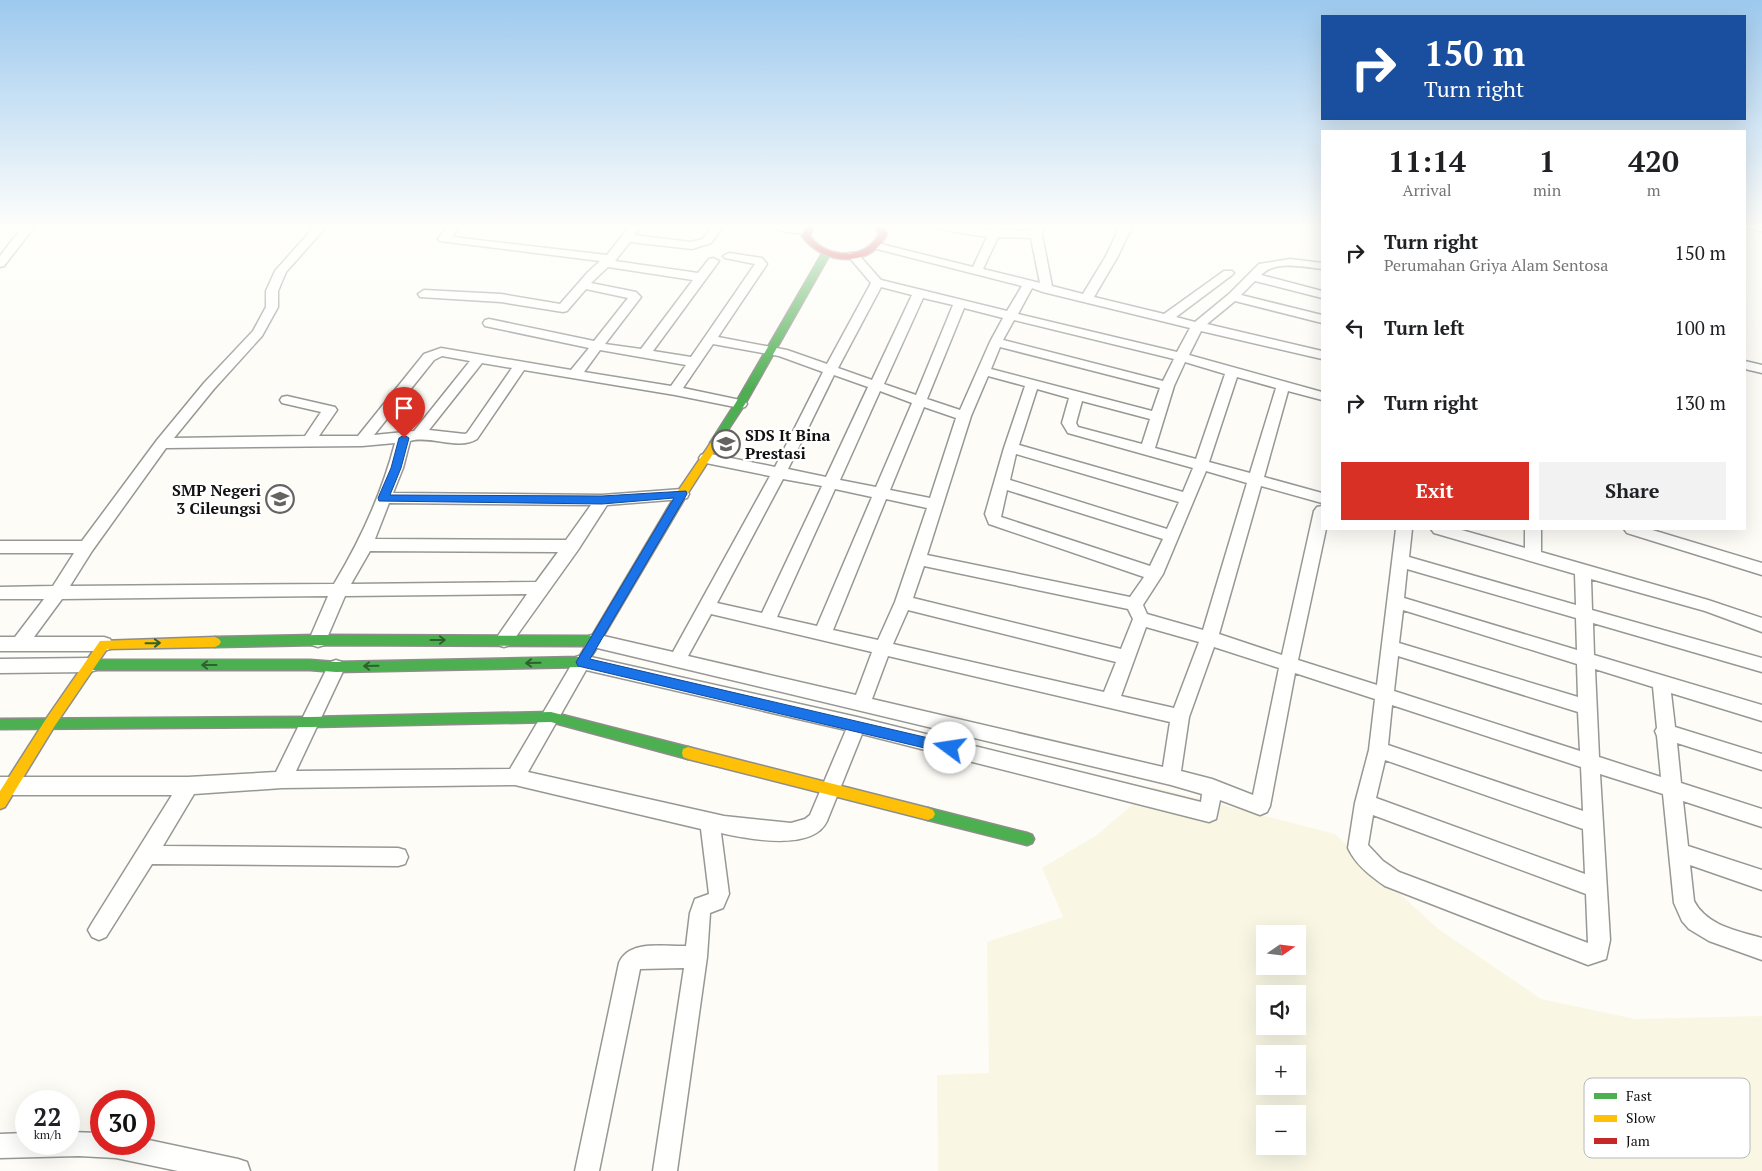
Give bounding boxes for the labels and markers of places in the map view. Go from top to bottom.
pin [383,387,425,438]
place label: SDS It Bina Prestasi [745,424,831,464]
school or university icon: SDS It Bina Prestasi [711,429,741,459]
place label: SMP Negeri 3 Cileungsi [172,479,261,519]
school or university icon: SMP Negeri 3 Cileungsi [265,484,295,514]

